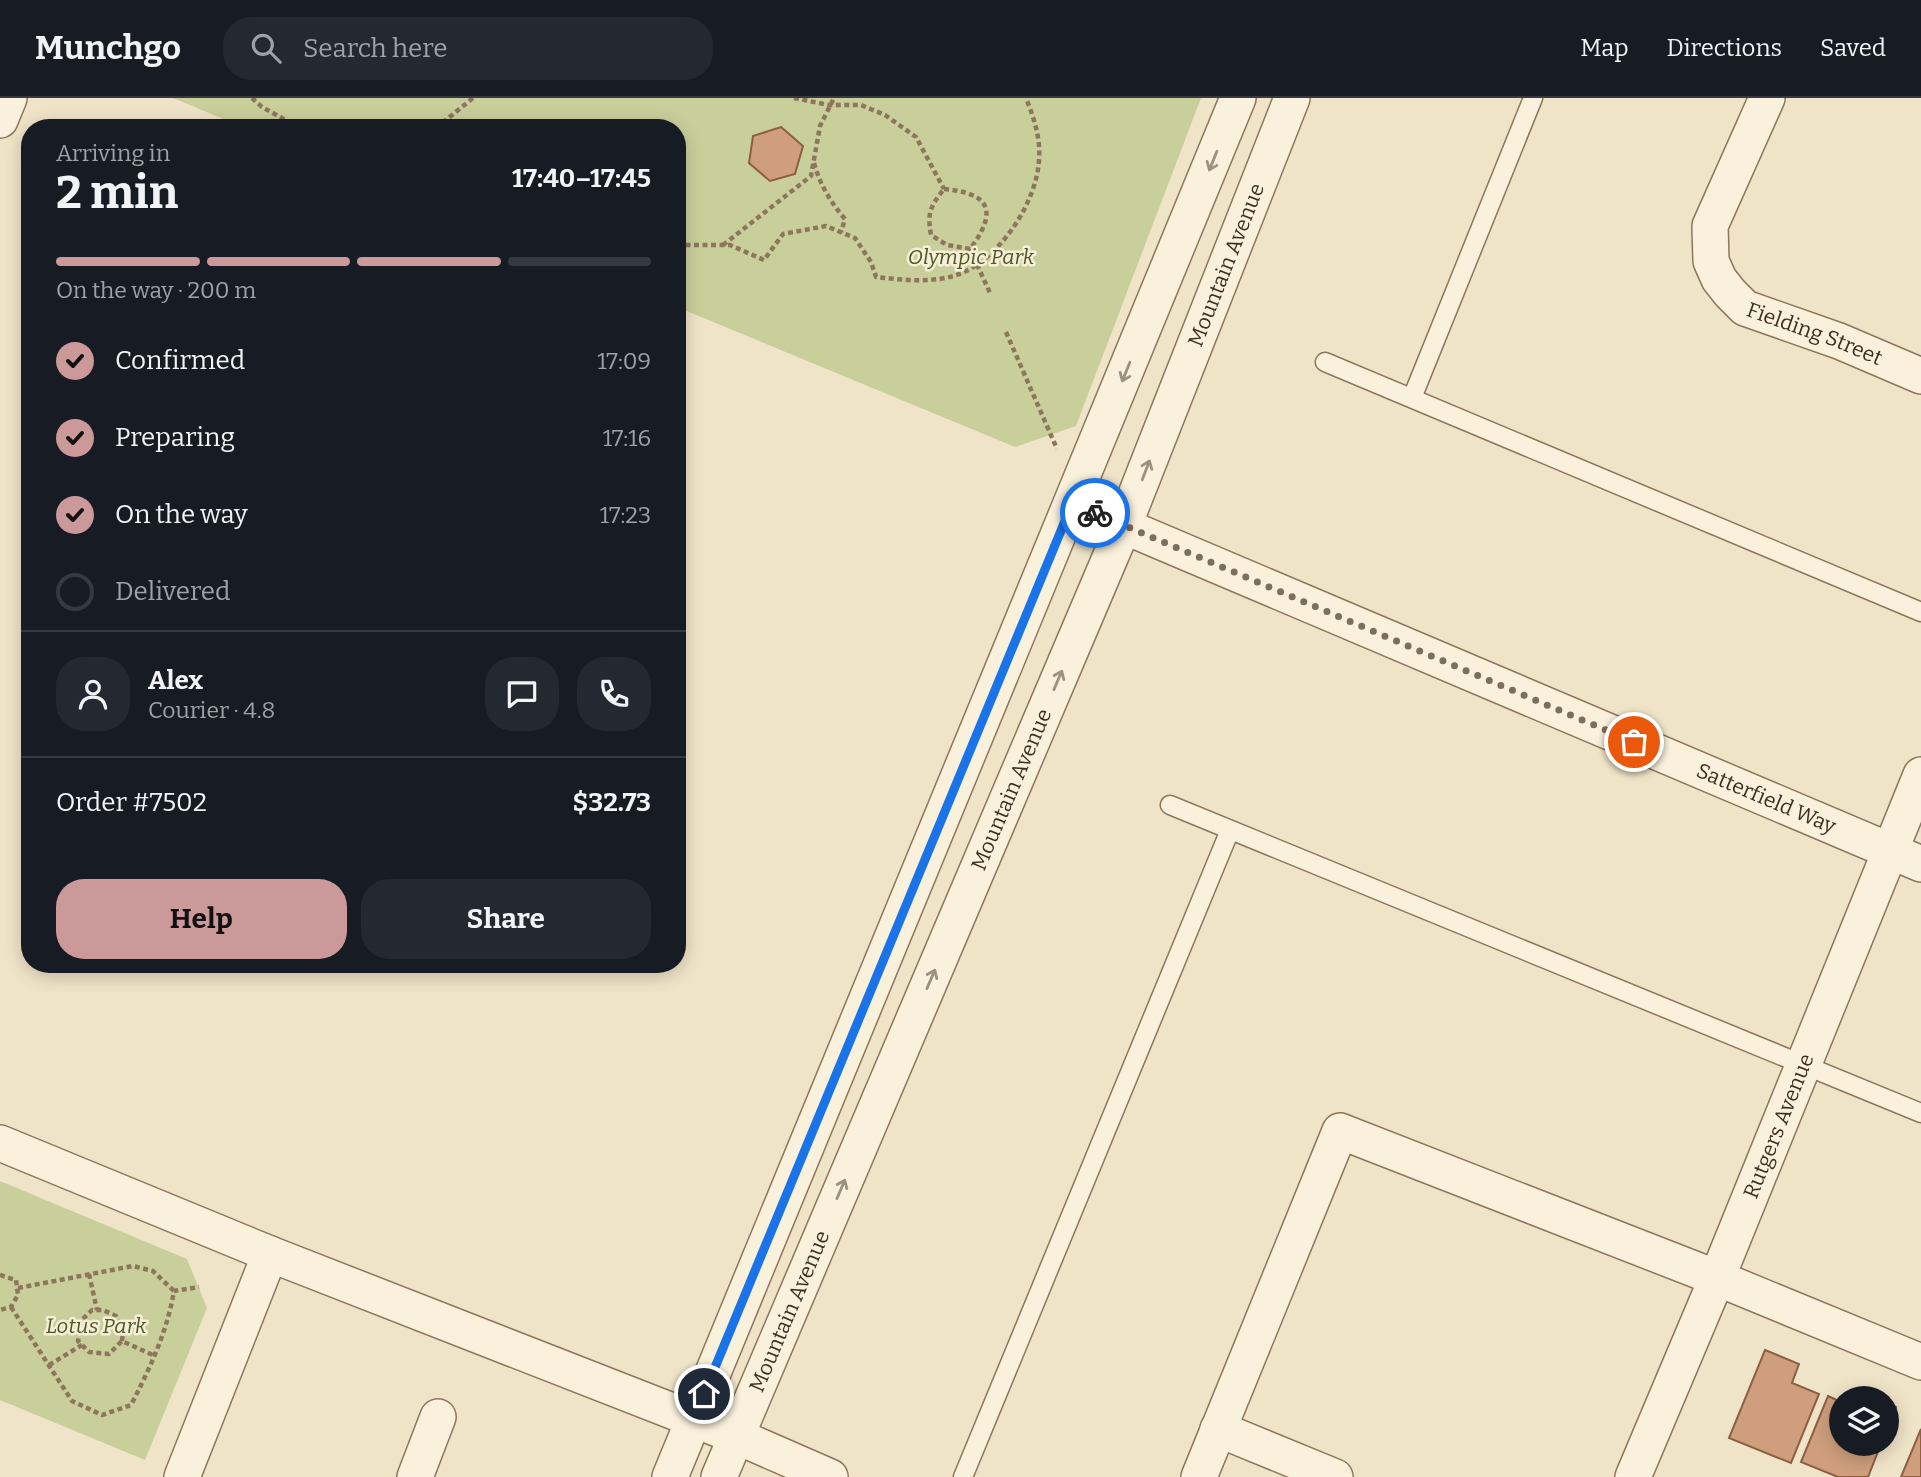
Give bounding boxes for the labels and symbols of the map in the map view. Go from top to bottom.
one-way arrow [1205,150,1218,171]
street label: Mountain Avenue [1182,180,1270,350]
park label: Olympic Park [908,244,1035,270]
street label: Fielding Street [1743,297,1887,371]
one-way arrow [1119,360,1132,382]
one-way arrow [1140,459,1153,481]
courier [1060,478,1130,548]
one-way arrow [1052,670,1065,691]
street label: Mountain Avenue [966,705,1057,874]
pin [1604,712,1664,772]
street label: Satterfield Way [1693,757,1841,840]
one-way arrow [925,969,938,991]
street label: Rutgers Avenue [1738,1050,1820,1202]
one-way arrow [836,1178,849,1200]
street label: Mountain Avenue [744,1227,835,1396]
park label: Lotus Park [46,1313,147,1339]
pin [674,1364,734,1424]

